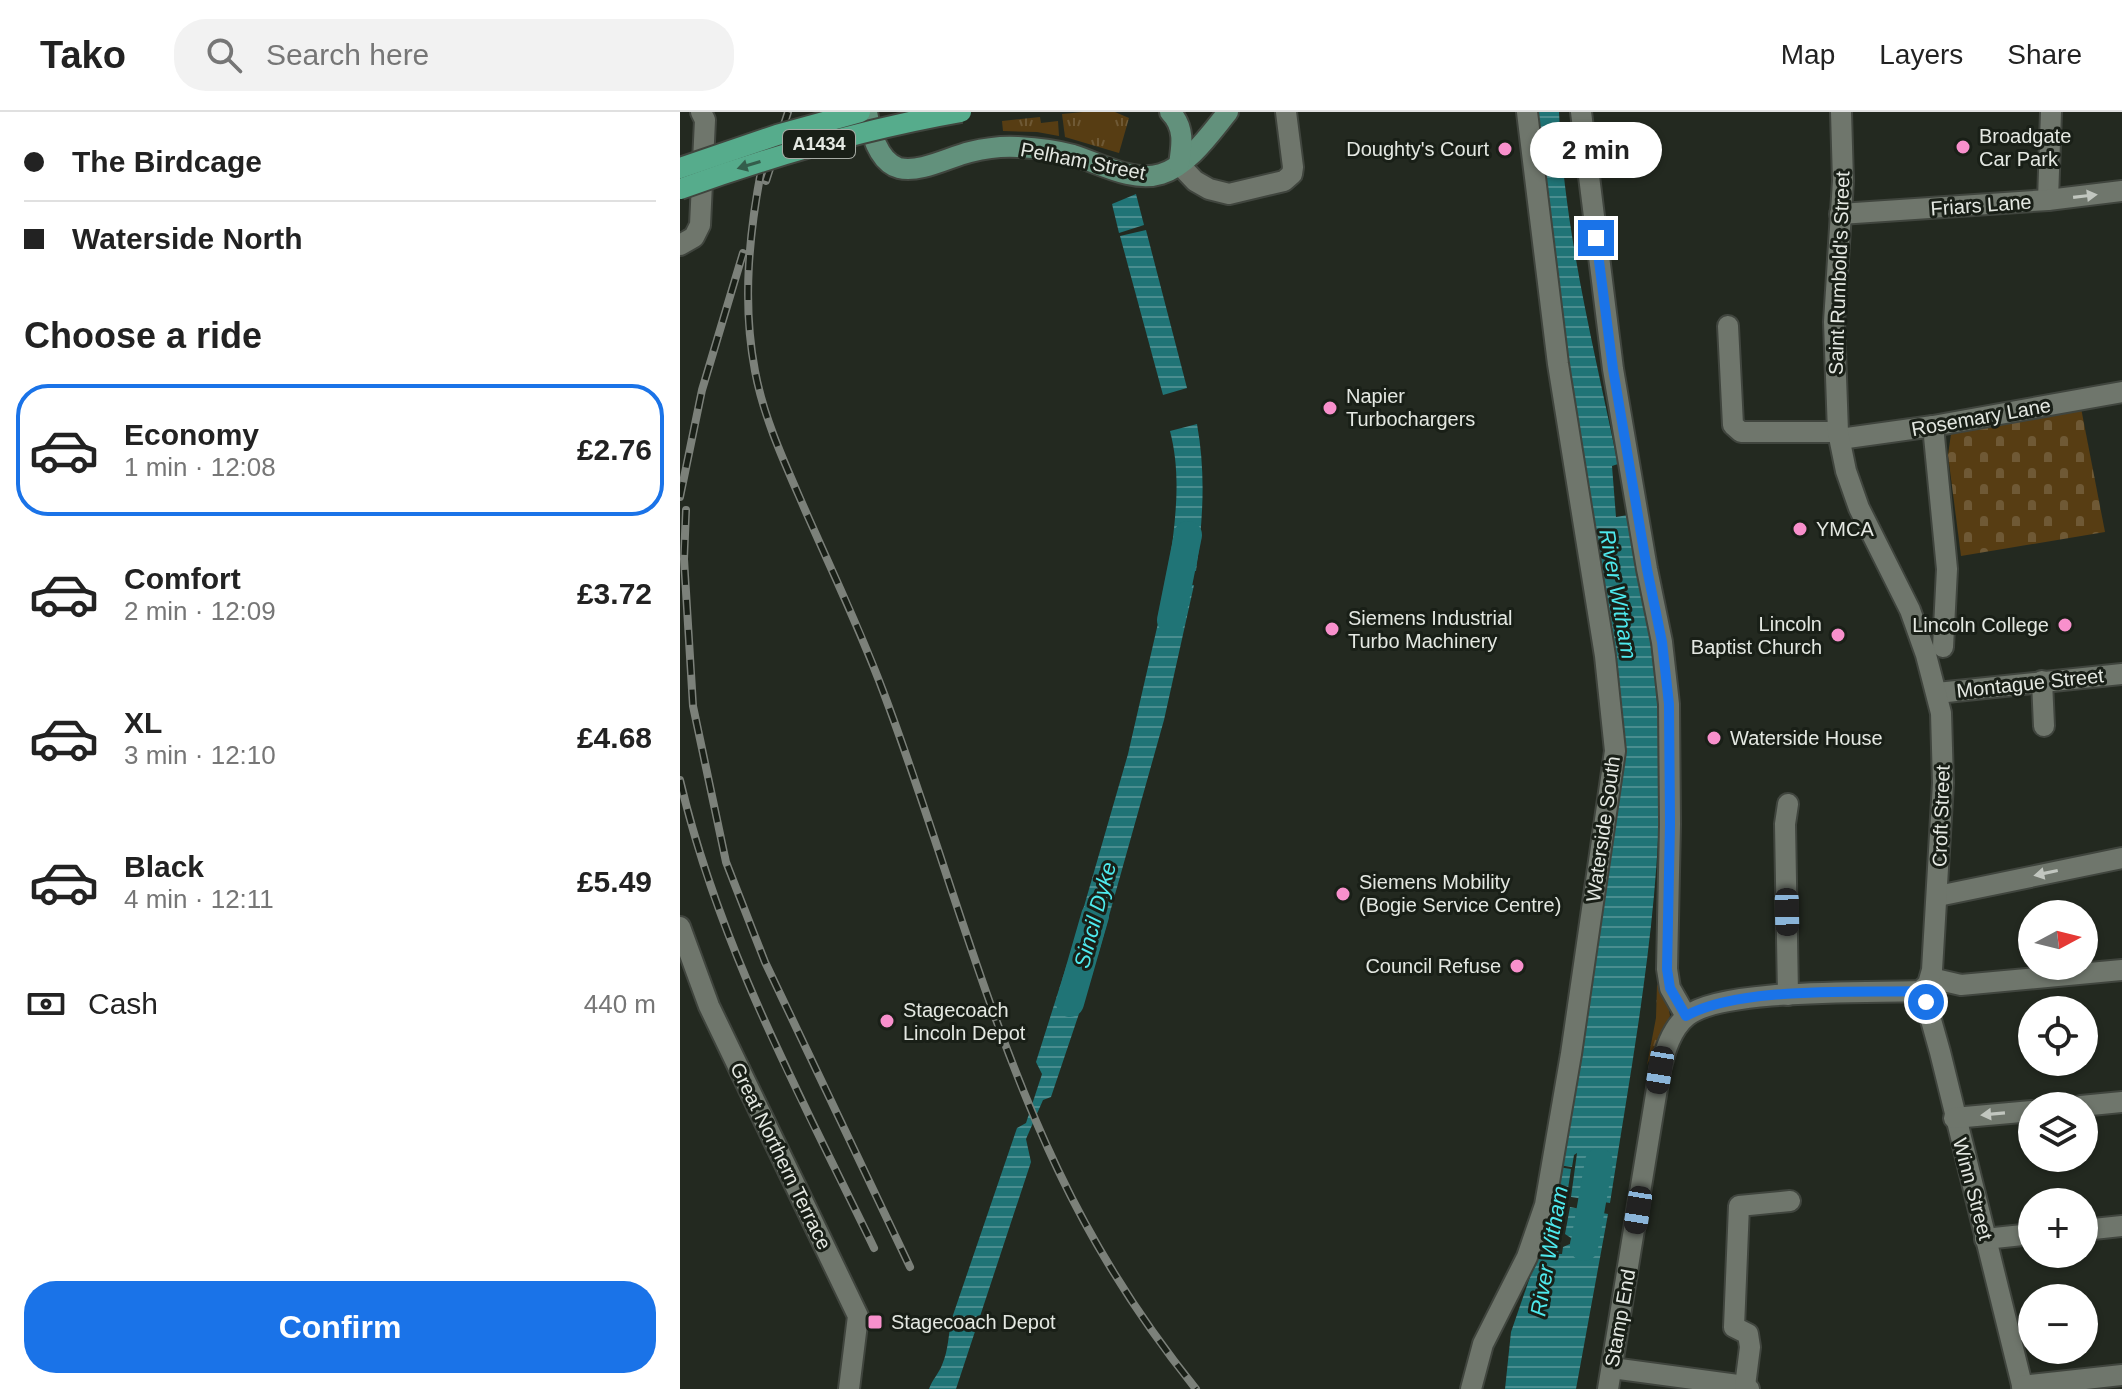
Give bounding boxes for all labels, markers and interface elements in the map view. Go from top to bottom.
search box [174,19,734,91]
icon: search [202,33,246,77]
text: Tako [40,34,126,76]
text: Search here [266,38,429,71]
text: Map [1781,39,1835,70]
text: Layers [1879,39,1963,70]
text: Share [2007,39,2082,70]
callout: 2 min [1530,122,1662,178]
place label: Broadgate Car Park [1979,125,2071,170]
road number: A1434 [783,130,855,158]
text: 2 min [1562,135,1630,165]
street label: Pelham Street [1019,138,1148,184]
place label: Doughty's Court [1346,138,1489,160]
marker: Broadgate Car Park [1954,138,1972,156]
marker: Doughty's Court [1496,140,1514,158]
text: The Birdcage [72,145,262,178]
one-way arrow [737,159,761,171]
street label: Saint Rumbold's Street [1824,170,1854,375]
one-way arrow [2073,189,2098,202]
street label: Friars Lane [1930,190,2032,220]
route end [1578,220,1614,256]
text: Waterside North [72,222,303,255]
text: Choose a ride [24,315,262,356]
place label: Napier Turbochargers [1346,385,1475,430]
street label: Rosemary Lane [1910,394,2052,440]
marker: Napier Turbochargers [1321,399,1339,417]
icon: car [28,414,100,486]
text: Economy [124,418,259,451]
text: £2.76 [577,433,652,466]
text: 1 min · 12:08 [124,452,276,482]
place label: YMCA [1816,518,1874,540]
marker: YMCA [1791,520,1809,538]
water label: River Witham [1594,527,1642,661]
icon: car [28,558,100,630]
text: Comfort [124,562,241,595]
text: £3.72 [577,577,652,610]
text: 2 min · 12:09 [124,596,276,626]
place label: Siemens Industrial Turbo Machinery [1348,607,1513,652]
place label: Lincoln Baptist Church [1691,613,1822,658]
place label: Lincoln College [1912,614,2049,636]
marker: Lincoln College [2056,616,2074,634]
marker: Siemens Industrial Turbo Machinery [1323,620,1341,638]
marker: Lincoln Baptist Church [1829,626,1847,644]
street label: Montague Street [1955,664,2105,702]
icon: car [28,702,100,774]
text: XL [124,706,162,739]
text: £4.68 [577,721,652,754]
place label: Waterside House [1730,727,1883,749]
marker: Waterside House [1705,729,1723,747]
text: 3 min · 12:10 [124,740,276,770]
street label: Waterside South [1582,755,1624,903]
street label: Croft Street [1928,764,1954,867]
icon: car [28,846,100,918]
text: Black [124,850,204,883]
water label: Sincil Dyke [1069,859,1121,971]
text: £5.49 [577,865,652,898]
one-way arrow [2033,868,2058,880]
place label: Siemens Mobility (Bogie Service Centre) [1359,871,1561,916]
text: 4 min · 12:11 [124,884,274,914]
marker: Siemens Mobility (Bogie Service Centre) [1334,885,1352,903]
car [1775,888,1799,936]
north arrow [2018,900,2098,980]
map controls [2018,900,2098,1364]
place label: Council Refuse [1365,955,1501,977]
marker: Council Refuse [1508,957,1526,975]
icon: cash [24,982,68,1026]
route start [1908,984,1944,1020]
text: Cash [88,987,158,1020]
text: 440 m [584,989,656,1019]
button: locate [2018,996,2098,1076]
place label: Stagecoach Lincoln Depot [903,999,1026,1044]
marker: Stagecoach Lincoln Depot [878,1012,896,1030]
car [1644,1044,1676,1096]
street label: Great Northern Terrace [726,1059,836,1253]
button: layers [2018,1092,2098,1172]
one-way arrow [1980,1108,2005,1121]
street label: Winn Street [1949,1136,1997,1243]
water label: River Witham [1525,1184,1573,1318]
car [1622,1184,1654,1236]
button: + [2018,1188,2098,1268]
street label: Stamp End [1601,1267,1639,1369]
button: Confirm [24,1281,656,1373]
button: − [2018,1284,2098,1364]
place label: Stagecoach Depot [891,1311,1056,1333]
marker: Stagecoach Depot [866,1313,884,1331]

